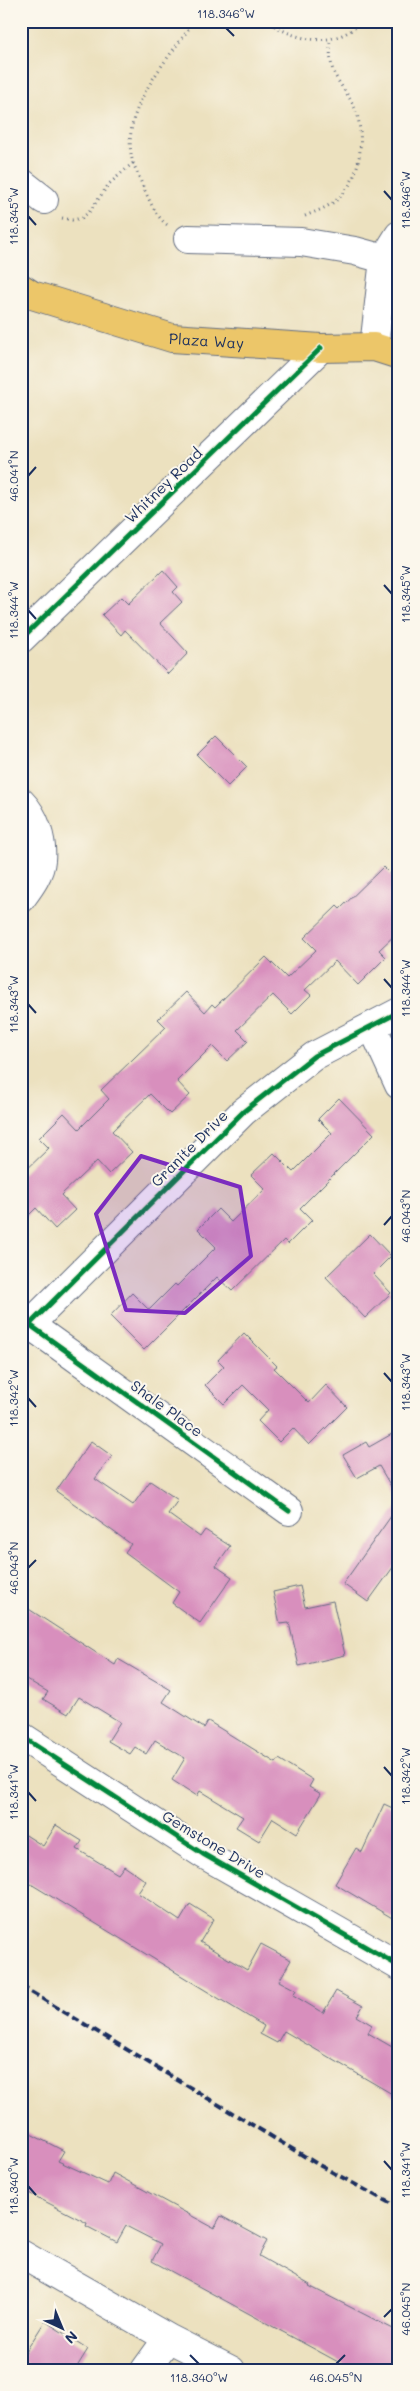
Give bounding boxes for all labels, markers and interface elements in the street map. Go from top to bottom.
text: 118.346°W [197,5,255,21]
text: 118.346°W [397,171,413,229]
text: 118.345°W [5,187,21,245]
street label: Plaza Way [168,328,245,353]
street label: Whitney Road [120,443,206,527]
text: 46.041°N [5,450,21,502]
text: 118.345°W [397,565,413,623]
text: 118.344°W [5,581,21,639]
text: 118.344°W [397,959,413,1017]
text: 118.343°W [5,975,21,1033]
street label: Granite Drive [146,1105,232,1191]
text: 46.043°N [397,1190,413,1242]
text: 118.343°W [397,1353,413,1411]
text: 118.342°W [5,1369,21,1427]
street label: Shale Place [127,1375,207,1441]
text: 46.043°N [5,1542,21,1594]
text: 118.342°W [397,1747,413,1805]
text: 118.341°W [5,1764,21,1820]
street label: Gemstone Drive [159,1805,269,1883]
text: 118.341°W [397,2142,413,2198]
text: 118.340°W [5,2157,21,2215]
text: 46.045°N [397,2283,413,2335]
north arrow [38,2304,88,2354]
text: N [61,2327,82,2348]
text: 118.340°W [170,2369,228,2385]
text: 46.045°N [310,2369,362,2385]

